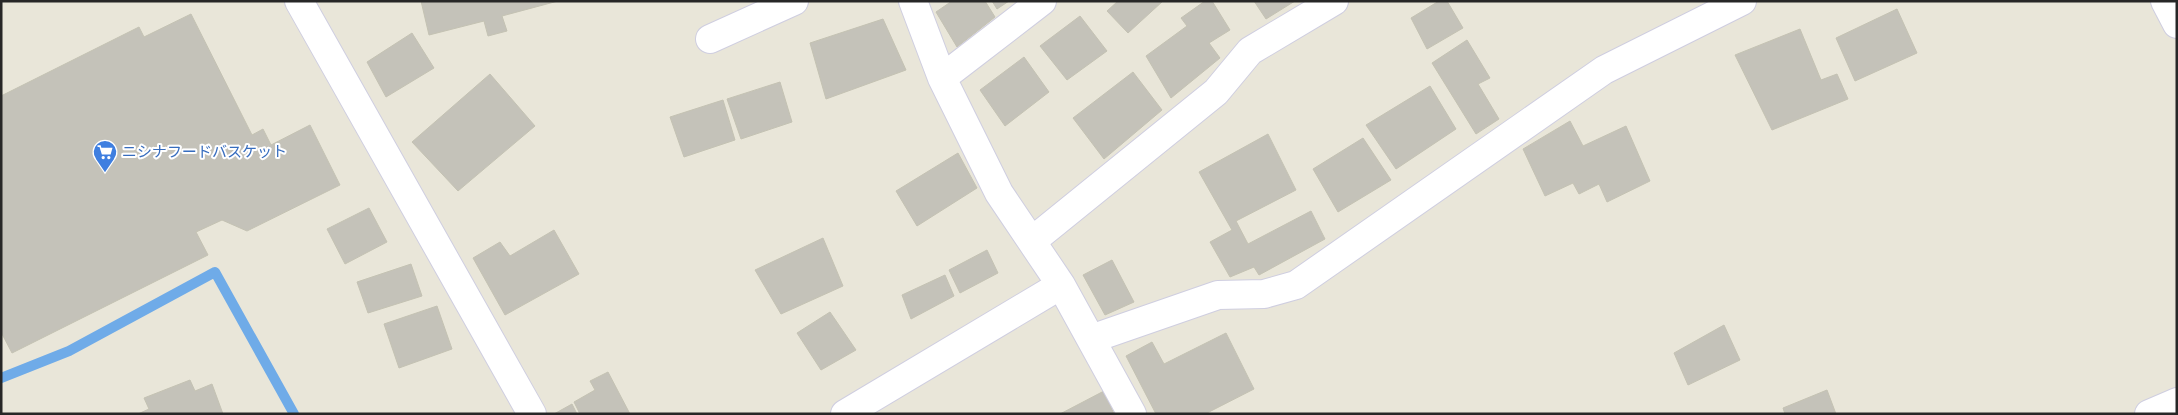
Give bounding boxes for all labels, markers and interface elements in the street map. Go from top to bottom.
supermarket icon: ニシナフードバスケット [92,139,118,173]
place label: ニシナフードバスケット [122,141,287,163]

